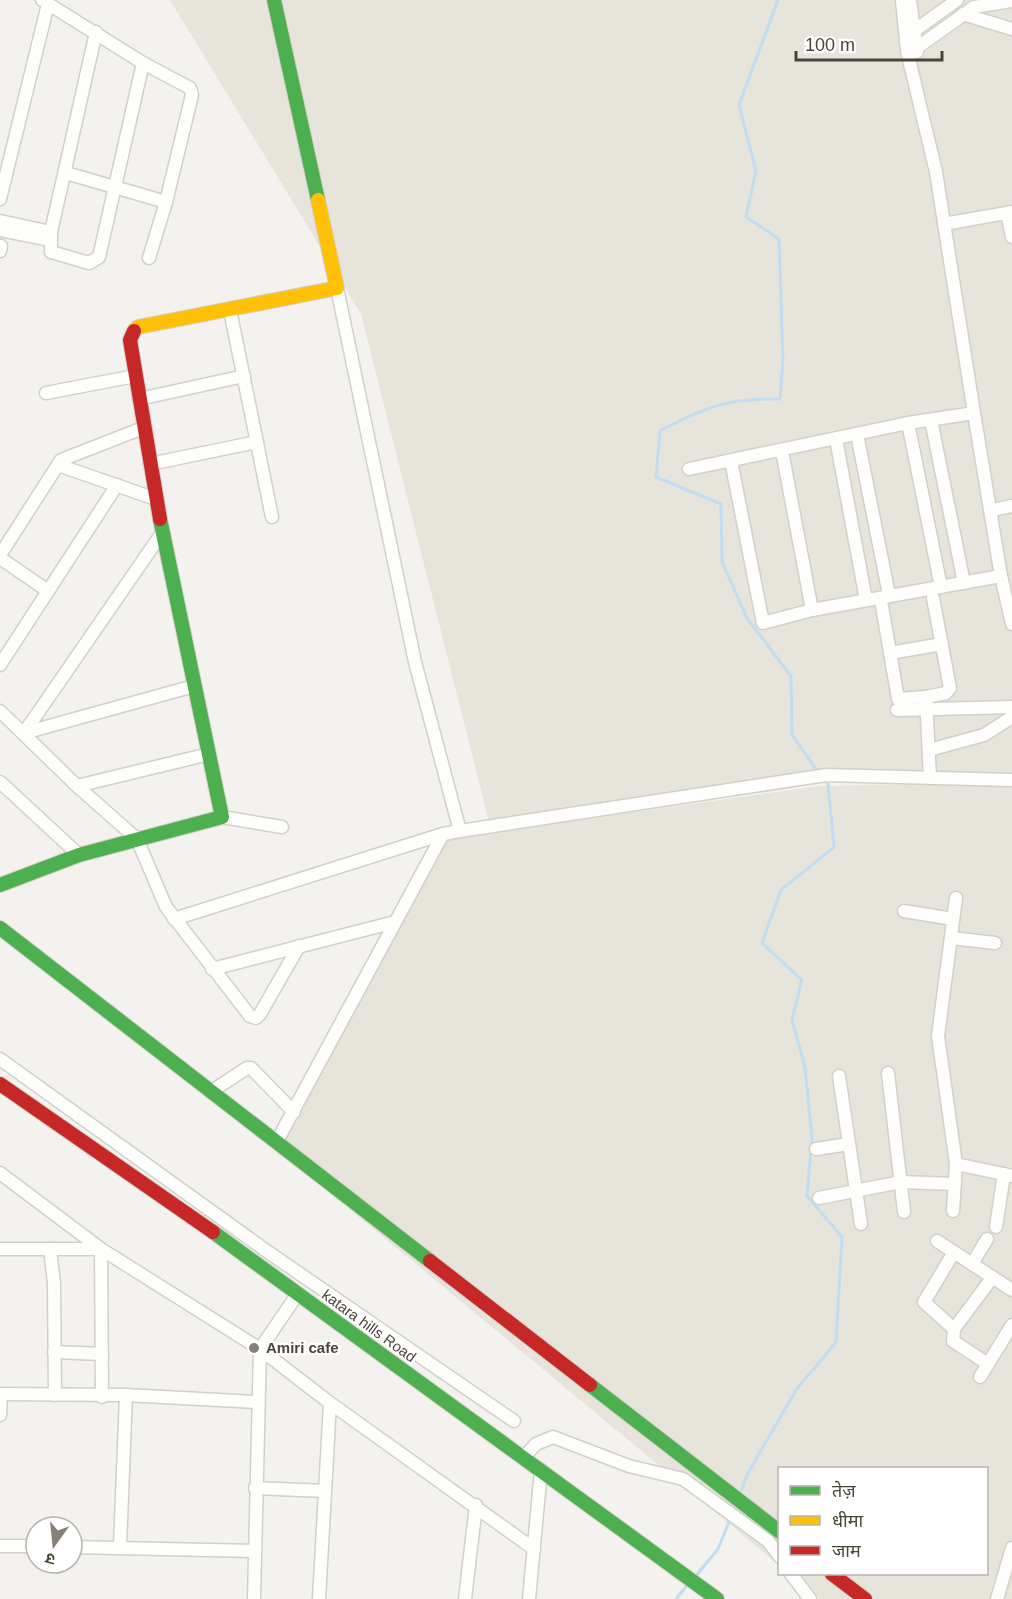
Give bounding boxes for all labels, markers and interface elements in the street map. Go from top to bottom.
scale bar [796,24,942,62]
text: 100 m [805,35,855,55]
street label: katara hills Road [319,1286,419,1365]
place label: Amiri cafe [266,1339,339,1356]
marker: Amiri cafe [247,1341,261,1355]
legend [778,1467,988,1575]
text: तेज़ [832,1480,856,1501]
text: धीमा [832,1511,863,1531]
north arrow [24,1515,84,1575]
text: जाम [832,1541,862,1561]
text: उ [43,1549,57,1568]

